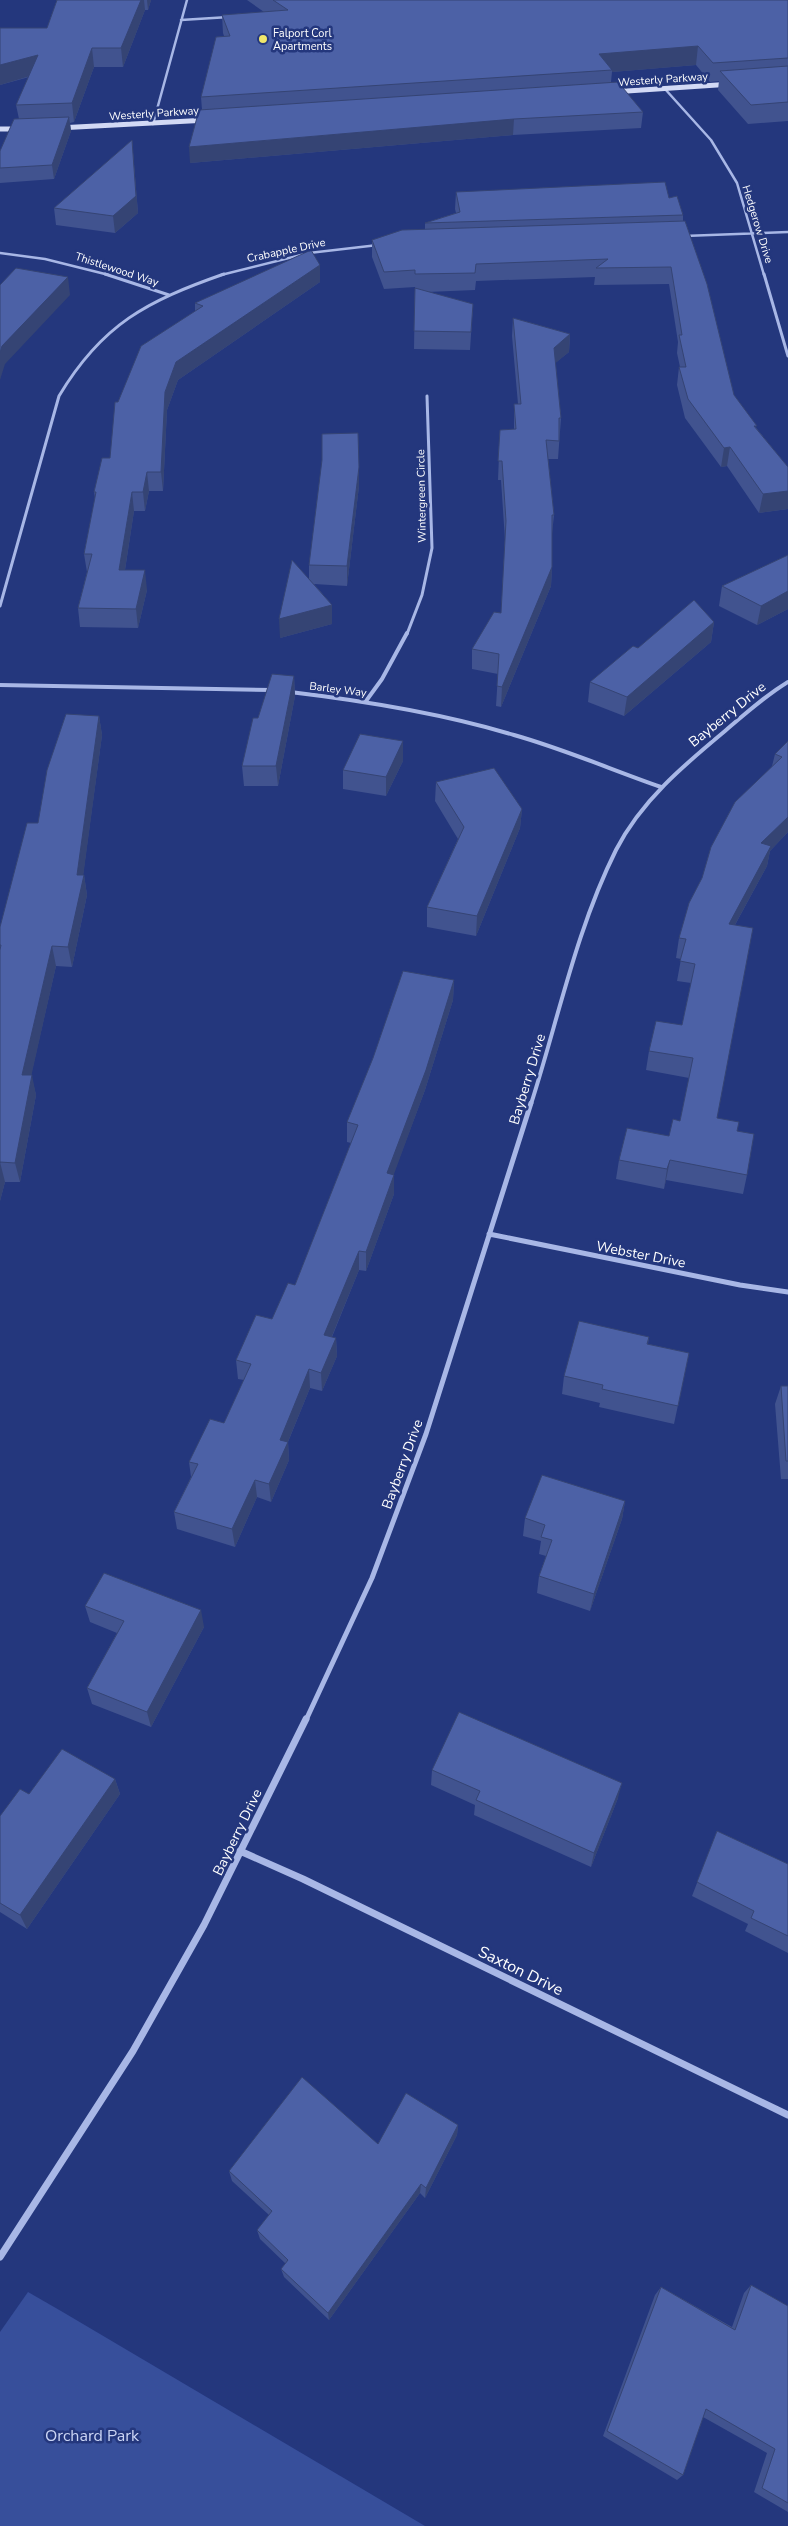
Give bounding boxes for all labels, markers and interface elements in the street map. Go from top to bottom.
place label: Falport Corl Apartments [273,26,332,54]
marker: Falport Corl Apartments [257,33,269,45]
street label: Westerly Parkway [618,69,709,90]
street label: Westerly Parkway [109,103,200,124]
street label: Hedgerow Drive [739,183,777,265]
street label: Crabapple Drive [245,235,327,266]
street label: Thistlewood Way [73,249,161,290]
street label: Wintergreen Circle [413,449,430,543]
street label: Bayberry Drive [685,677,770,751]
street label: Barley Way [308,679,368,700]
street label: Bayberry Drive [505,1031,550,1127]
street label: Webster Drive [594,1236,687,1272]
street label: Bayberry Drive [377,1417,427,1512]
street label: Bayberry Drive [208,1786,267,1879]
street label: Saxton Drive [474,1941,567,2001]
park label: Orchard Park [45,2425,140,2447]

